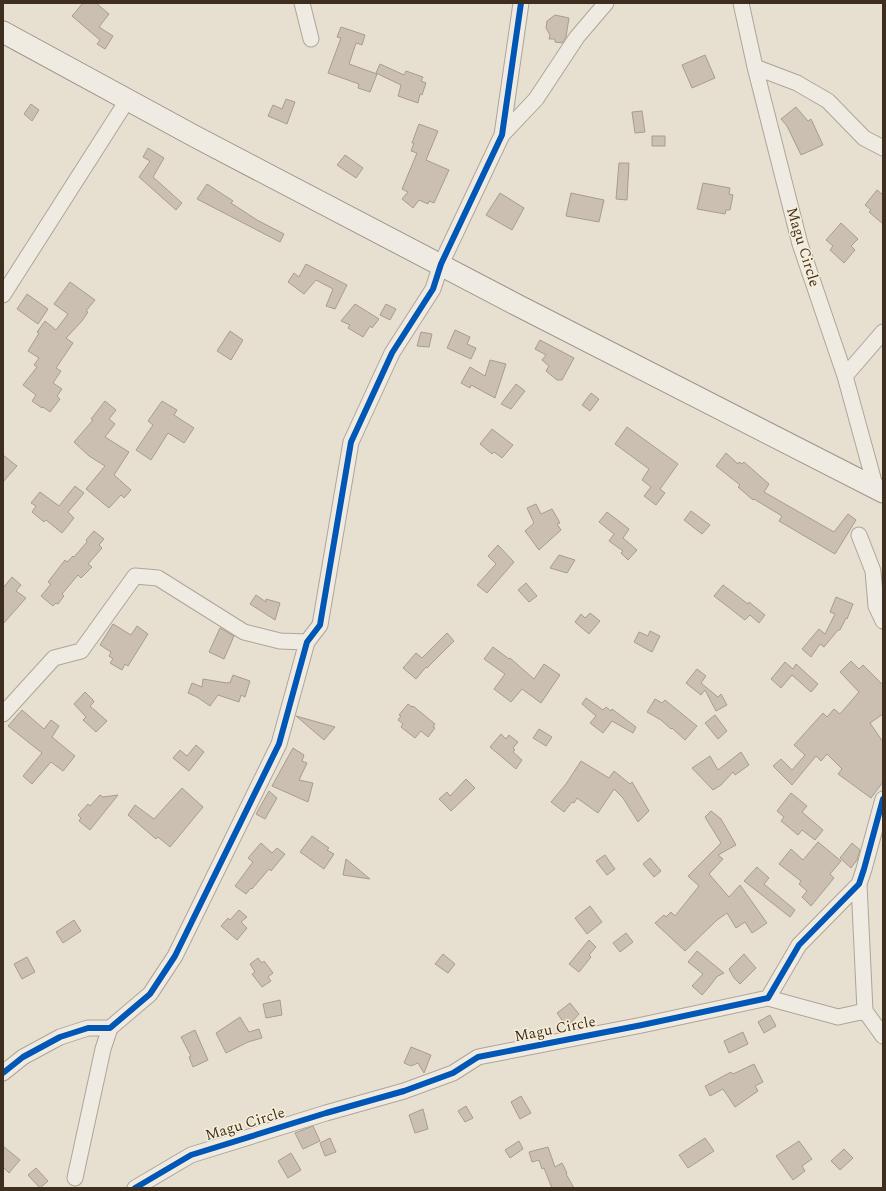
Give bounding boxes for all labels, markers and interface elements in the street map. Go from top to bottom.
street label: Magu Circle [780,204,826,290]
street label: Magu Circle [512,1010,598,1048]
street label: Magu Circle [202,1101,288,1147]

